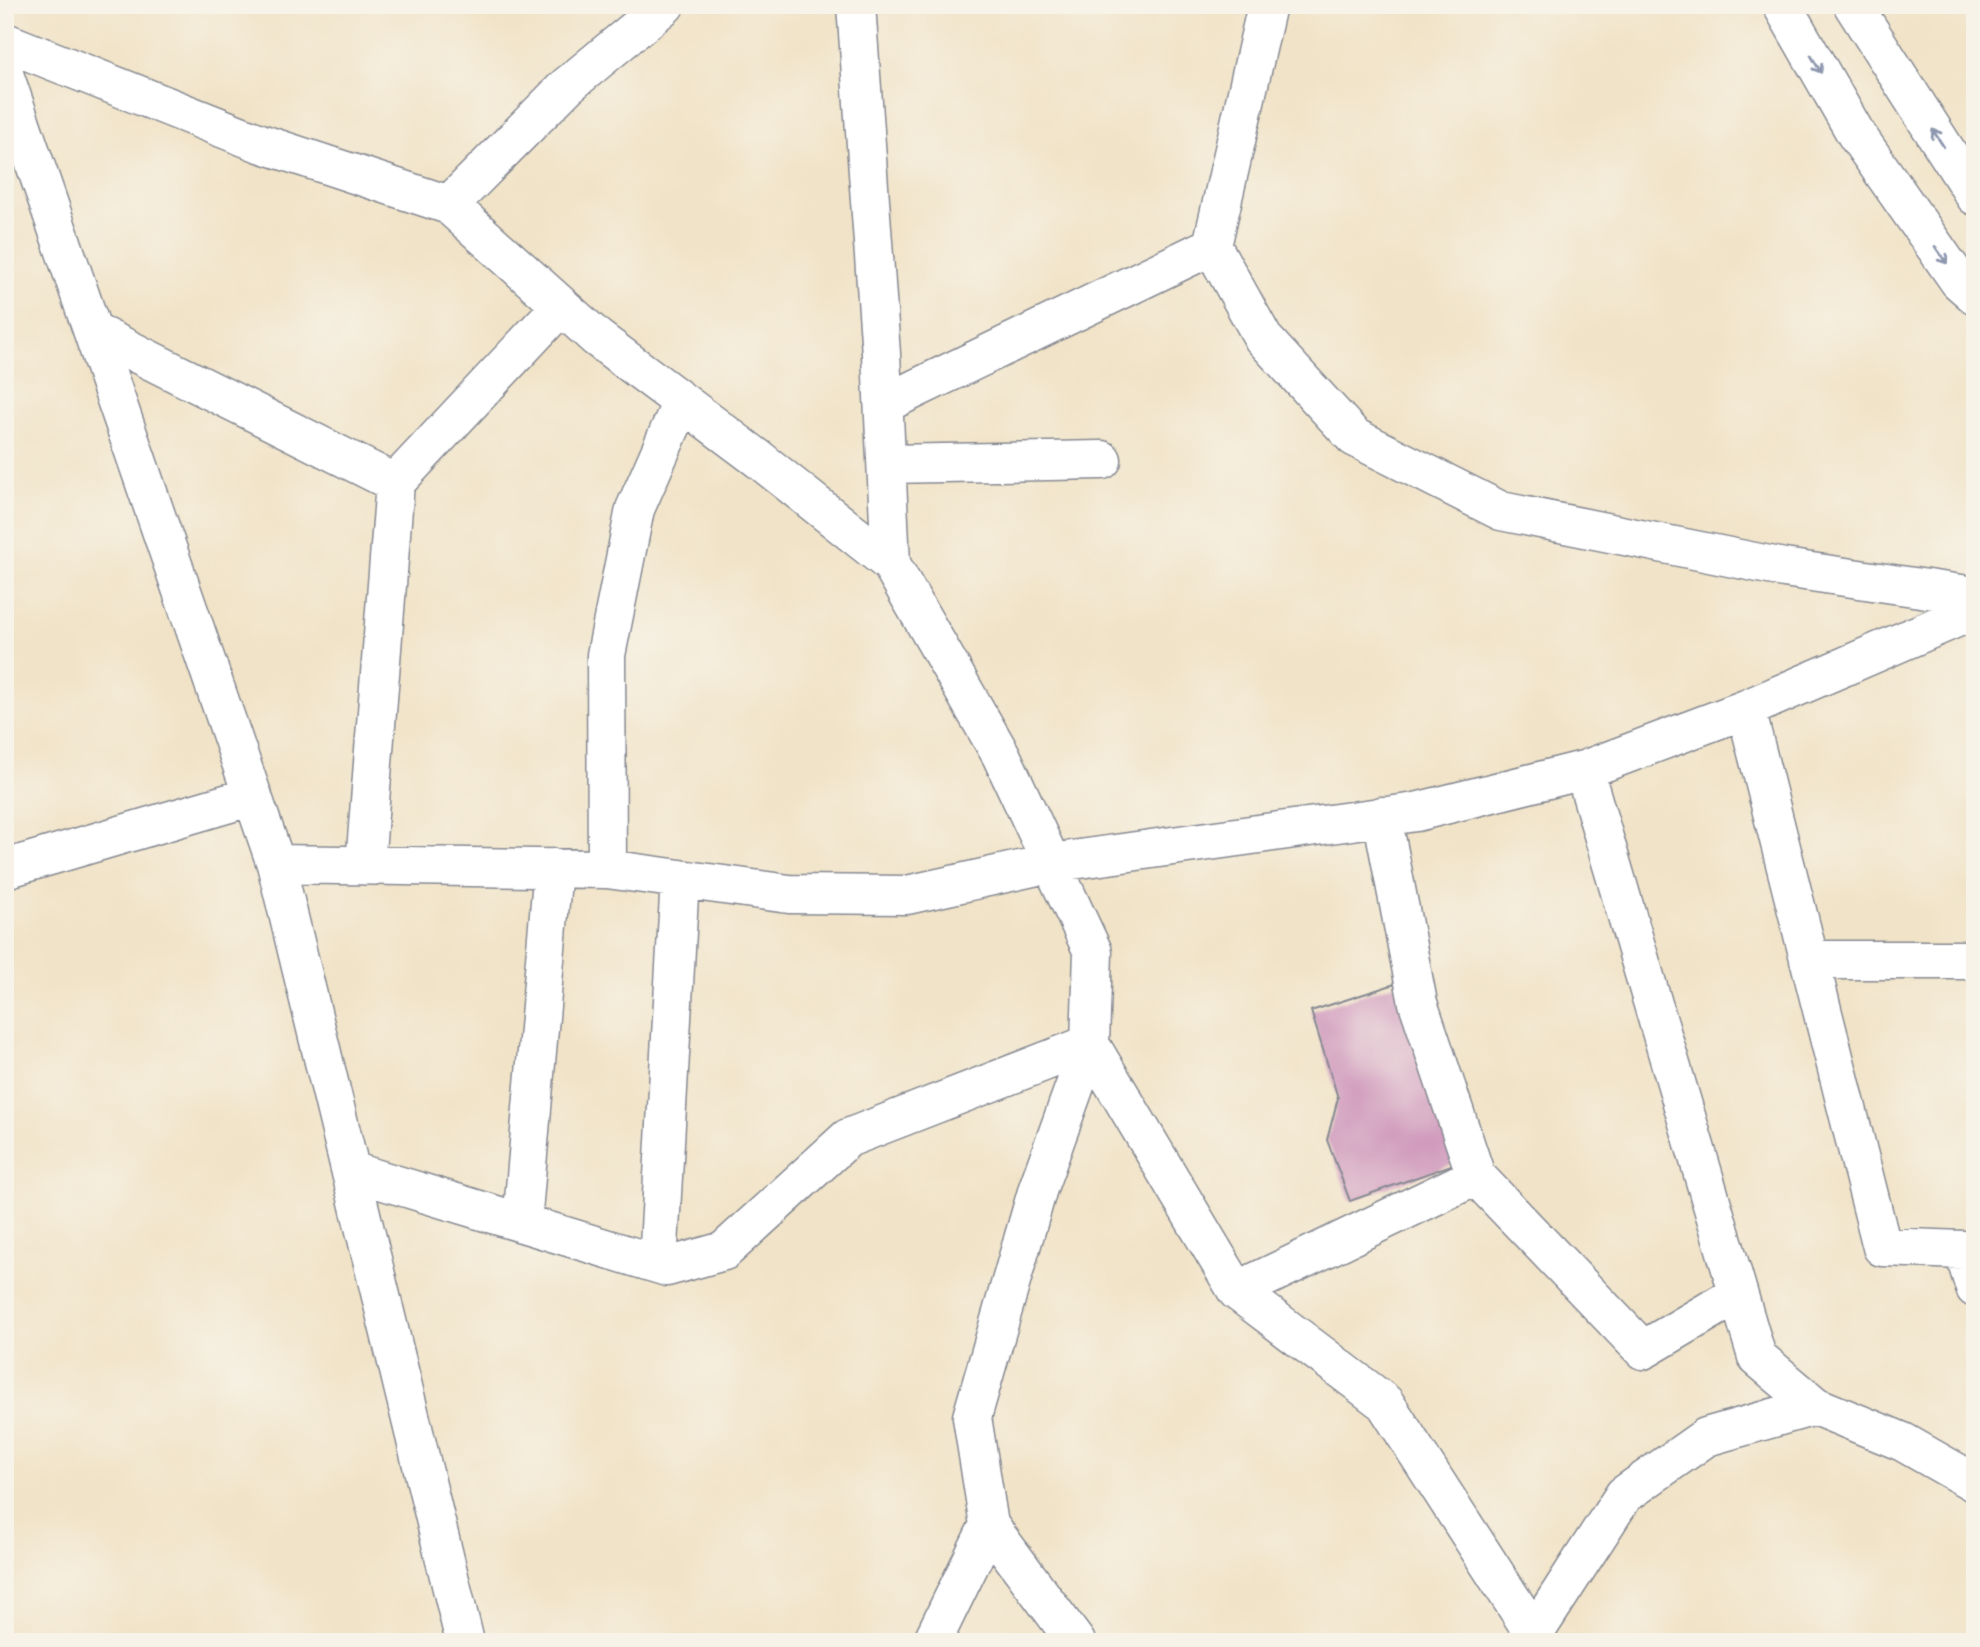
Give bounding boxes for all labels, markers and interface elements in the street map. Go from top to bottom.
one-way arrow [1809,54,1823,74]
one-way arrow [1931,129,1945,149]
one-way arrow [1934,245,1948,264]

